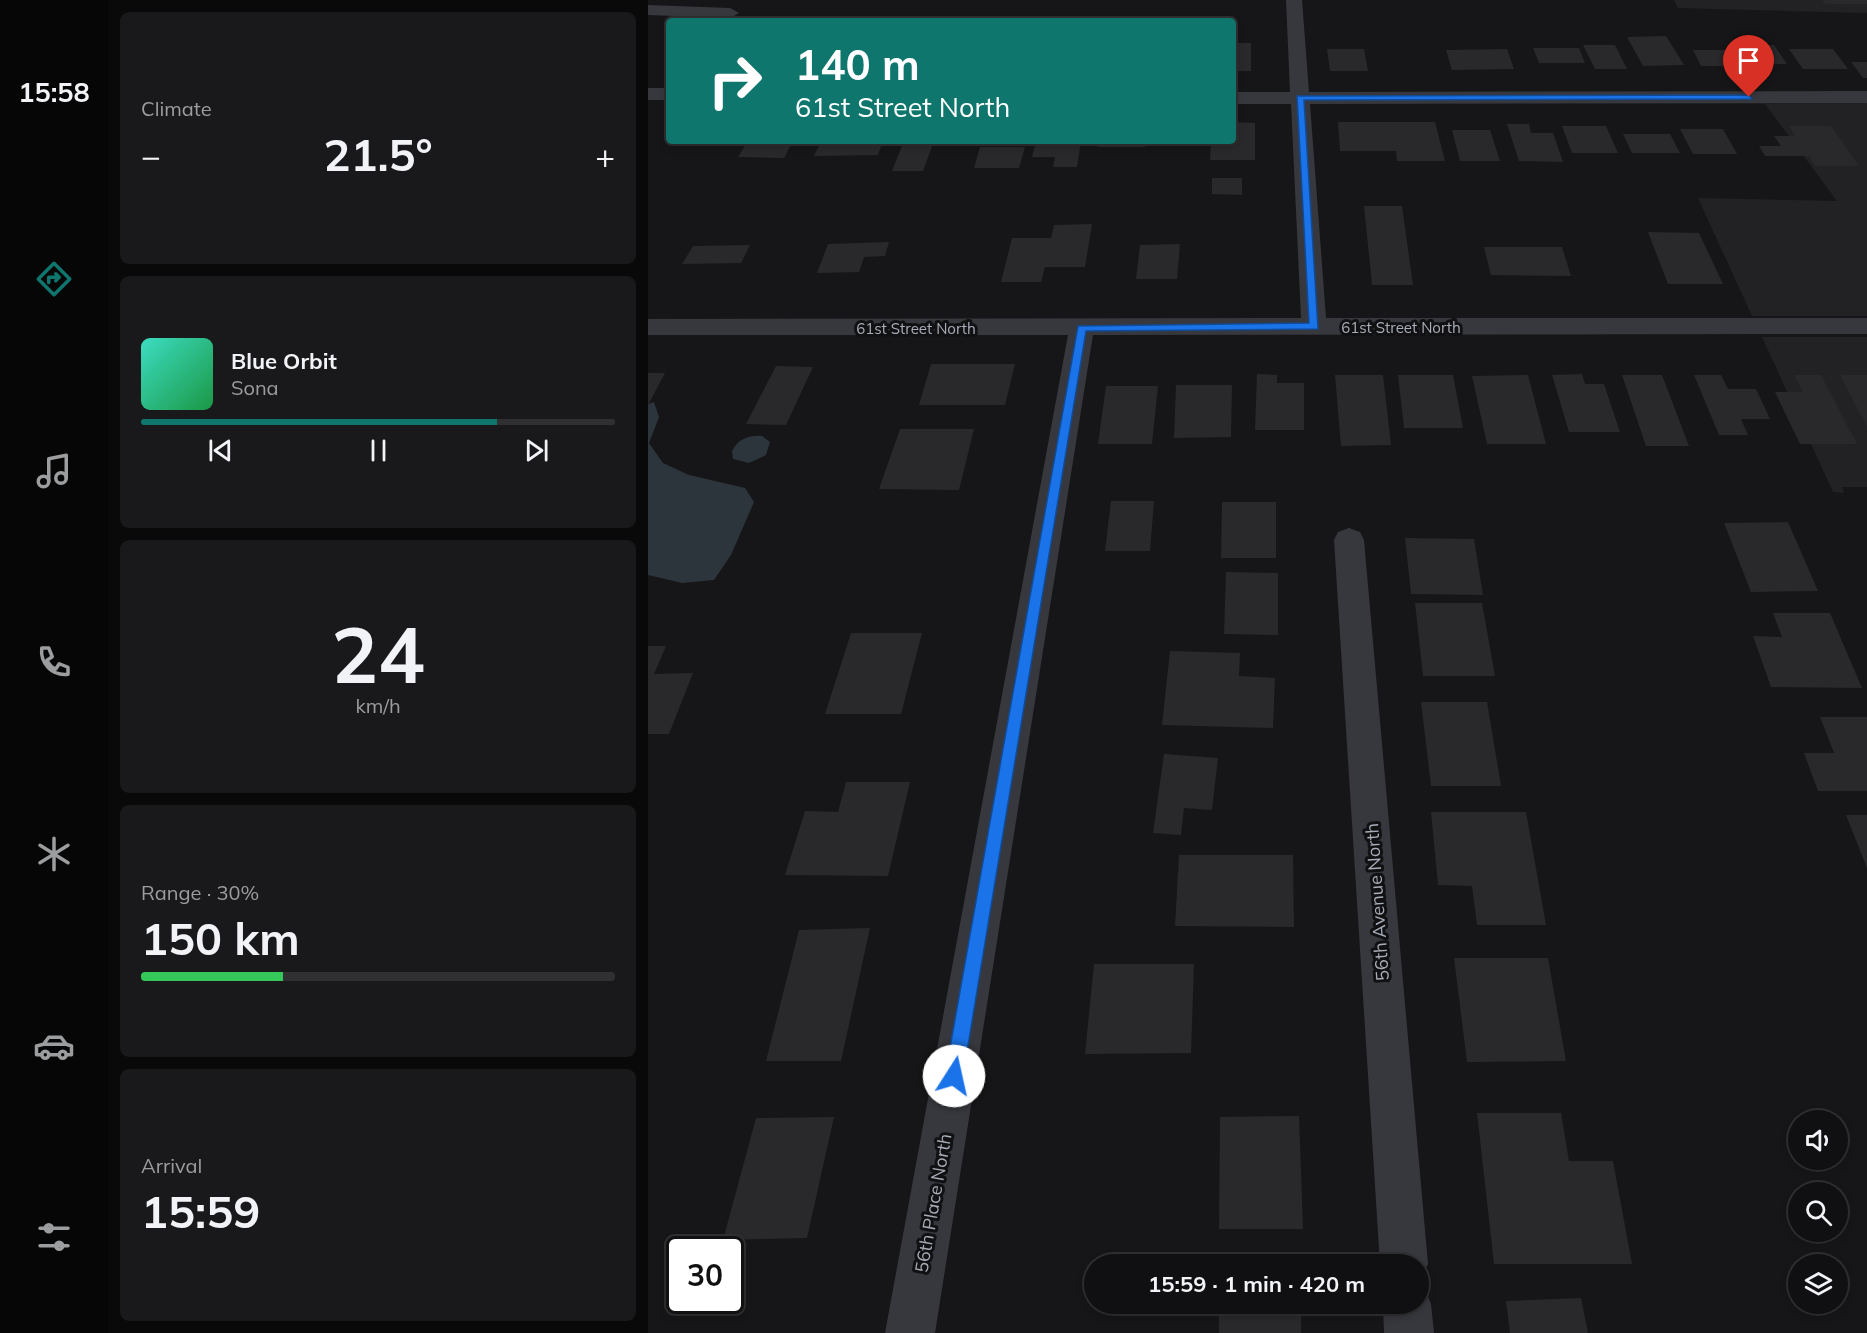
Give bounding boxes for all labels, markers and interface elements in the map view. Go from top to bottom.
pin [1723,35,1774,97]
text: 140 m [795,38,920,91]
icon: right [696,42,774,120]
icon: arrive [1732,44,1765,77]
text: 15:58 [18,75,90,109]
text: 61st Street North [795,90,1010,124]
text: Climate [141,96,212,121]
text: 21.5° [323,126,433,182]
text: − [141,135,161,176]
text: + [595,135,615,176]
icon: directions [33,258,75,300]
street label: 61st Street North [1341,318,1461,337]
street label: 61st Street North [856,319,976,338]
text: Blue Orbit [231,347,337,375]
text: Sona [231,375,279,400]
icon: previous [204,434,237,467]
icon: pause [362,434,395,467]
icon: next [520,434,553,467]
icon: music [33,450,75,492]
text: 24 [331,605,425,703]
icon: phone [33,641,75,683]
text: km/h [355,693,401,718]
street label: 56th Avenue North [1360,822,1394,982]
icon: climate [33,833,75,875]
text: Range · 30% [141,880,259,905]
text: 150 km [141,910,300,966]
icon: car [33,1025,75,1067]
position arrow [922,1044,986,1108]
map controls [1788,1110,1848,1314]
button: sound [1788,1110,1848,1170]
street label: 56th Place North [909,1132,957,1274]
text: Arrival [141,1153,202,1178]
button: search [1788,1182,1848,1242]
text: 15:59 [141,1183,260,1239]
icon: filters [33,1216,75,1258]
speed limit sign: 30 [666,1236,744,1314]
button: layers [1788,1254,1848,1314]
text: 15:59 · 1 min · 420 m [1148,1270,1365,1298]

